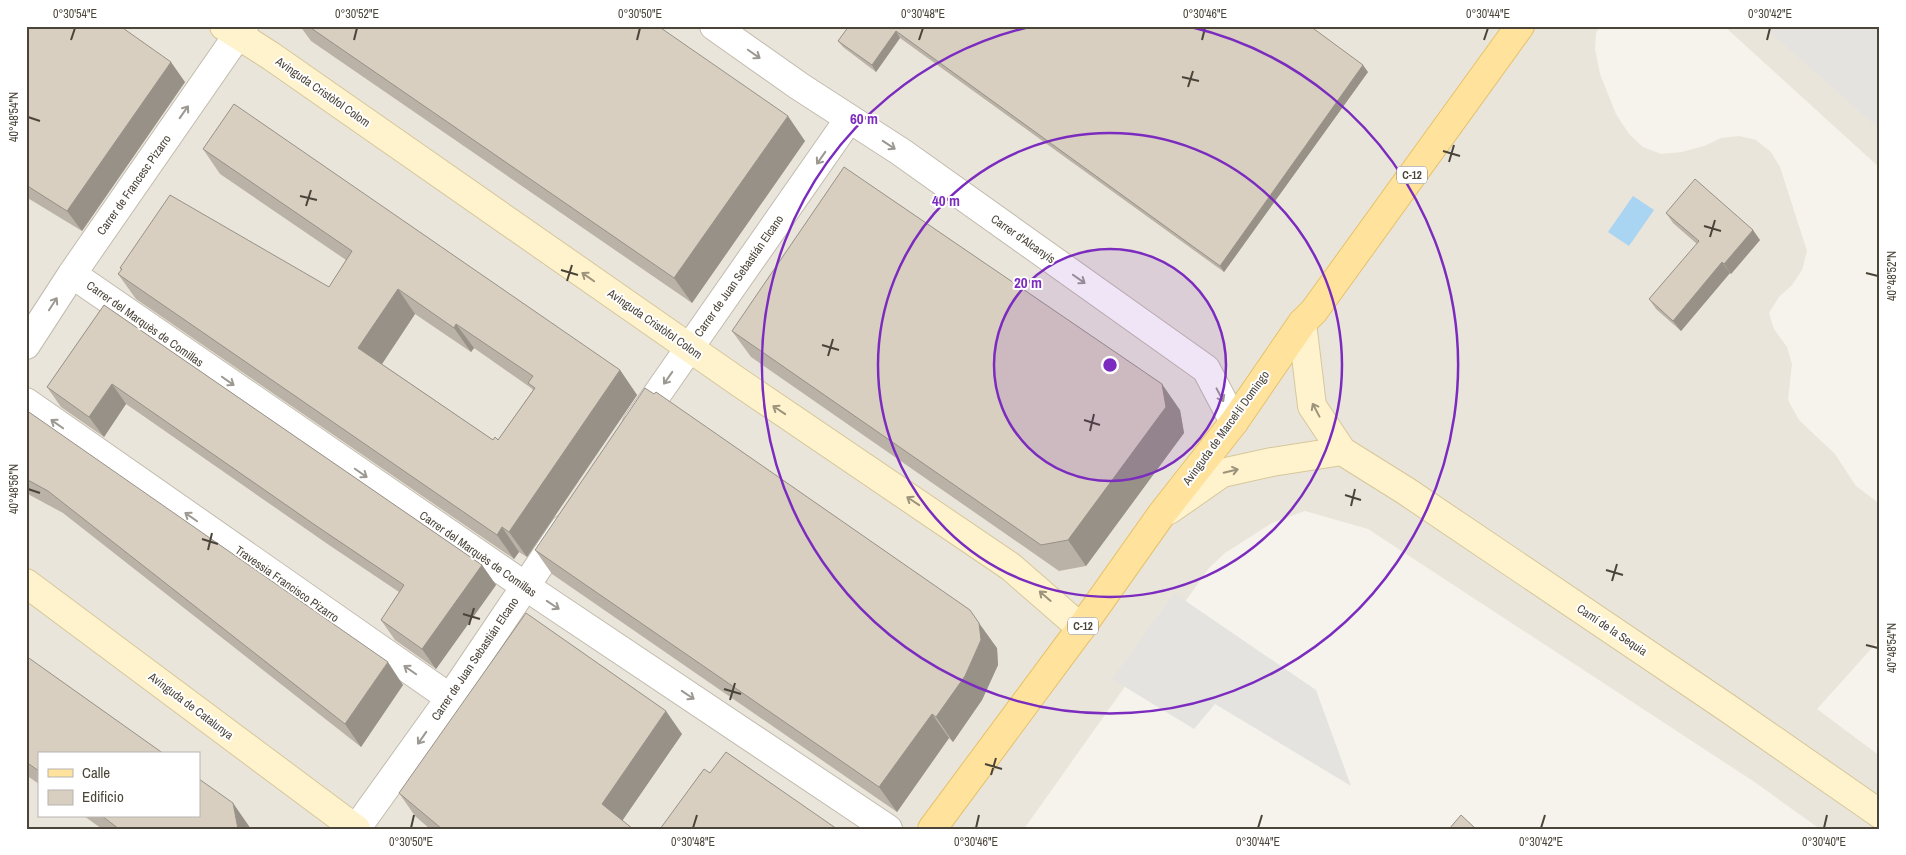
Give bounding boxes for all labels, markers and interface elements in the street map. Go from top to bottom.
text: 0°30'54"E [53,6,97,22]
text: 0°30'52"E [335,6,379,22]
text: 0°30'50"E [618,6,662,22]
text: 0°30'48"E [901,6,945,22]
text: 0°30'46"E [1183,6,1227,22]
text: 0°30'44"E [1466,6,1510,22]
text: 0°30'42"E [1748,6,1792,22]
one-way arrow [747,49,761,59]
street label: Avinguda Cristòfol Colom [272,53,373,131]
text: 40°48'54"N [6,92,22,142]
one-way arrow [179,106,189,120]
text: 60 m [850,108,878,129]
street label: Carrer de Francesc Pizarro [93,132,175,238]
one-way arrow [882,140,896,150]
one-way arrow [816,151,826,165]
road number: C-12 [1397,166,1427,184]
text: 40 m [932,190,960,211]
street label: Carrer d'Alcanyís [988,211,1058,267]
street label: Carrer de Juan Sebastián Elcano [691,212,787,340]
text: 40°48'52"N [1884,251,1900,301]
one-way arrow [581,272,595,282]
text: 20 m [1014,272,1042,293]
one-way arrow [1072,274,1086,284]
street label: Carrer del Marquès de Comillas [83,277,207,371]
street label: Avinguda Cristòfol Colom [604,285,705,363]
one-way arrow [48,298,58,312]
centre of rings [1101,356,1119,374]
street label: Avinguda de Marcel·lí Domingo [1178,368,1273,489]
one-way arrow [663,371,673,385]
one-way arrow [221,376,235,386]
one-way arrow [1215,388,1225,403]
one-way arrow [1311,403,1320,418]
one-way arrow [772,404,786,415]
one-way arrow [51,419,65,429]
text: 40°48'56"N [6,464,22,514]
one-way arrow [1223,466,1239,475]
one-way arrow [354,468,368,478]
one-way arrow [907,496,921,506]
street label: Carrer del Marquès de Comillas [416,507,540,601]
one-way arrow [184,512,198,522]
street label: Travessia Francisco Pizarro [232,542,342,626]
one-way arrow [1038,590,1051,602]
street label: Carrer de Juan Sebastián Elcano [428,594,522,724]
one-way arrow [546,600,560,610]
street label: Camí de la Sequia [1574,601,1651,660]
road number: C-12 [1068,618,1098,634]
text: 40°48'54"N [1884,623,1900,673]
one-way arrow [403,665,417,675]
street label: Avinguda de Catalunya [145,668,237,743]
one-way arrow [681,690,695,700]
one-way arrow [416,730,427,744]
legend [38,752,200,818]
text: Calle [82,762,110,783]
text: Edificio [82,786,124,807]
text: 0°30'50"E [389,834,433,850]
text: 0°30'48"E [671,834,715,850]
text: 0°30'46"E [954,834,998,850]
text: 0°30'44"E [1236,834,1280,850]
text: 0°30'42"E [1519,834,1563,850]
text: 0°30'40"E [1802,834,1846,850]

